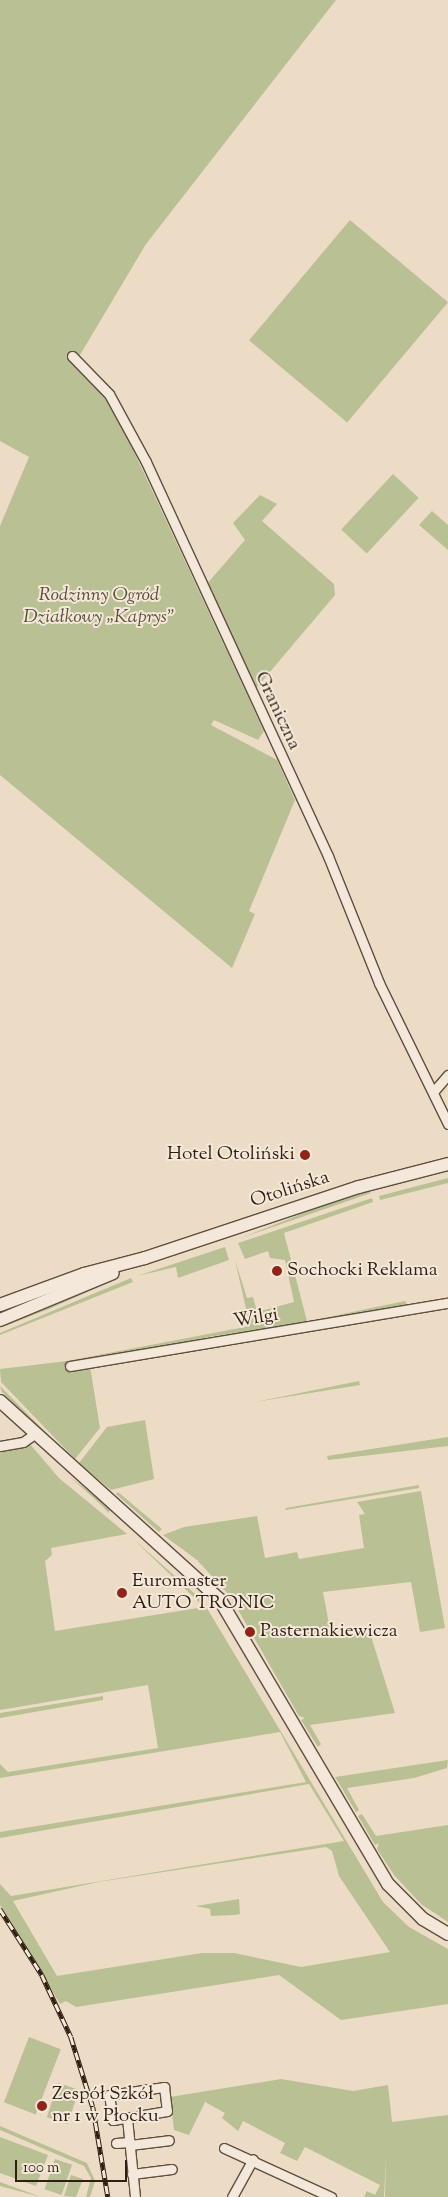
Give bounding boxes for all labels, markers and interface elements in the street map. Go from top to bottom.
park label: Rodzinny Ogród Działkowy „Kaprys” [23,585,175,629]
street label: Graniczna [249,668,305,754]
place label: Hotel Otoliński [167,1144,295,1166]
marker: Hotel Otoliński [299,1149,311,1161]
street label: Otolińska [248,1167,332,1213]
place label: Sochocki Reklama [287,1260,438,1282]
marker: Sochocki Reklama [271,1265,283,1277]
street label: Wilgi [232,1304,280,1334]
place label: Euromaster AUTO TRONIC [132,1571,274,1615]
marker: Euromaster AUTO TRONIC [116,1587,128,1599]
place label: Pasternakiewicza [260,1621,397,1643]
marker: Pasternakiewicza [244,1626,256,1638]
place label: Zespół Szkół nr 1 w Płocku [52,2084,159,2128]
marker: Zespół Szkół nr 1 w Płocku [36,2100,48,2112]
scale bar [18,2150,130,2182]
text: 100 m [23,2158,59,2179]

